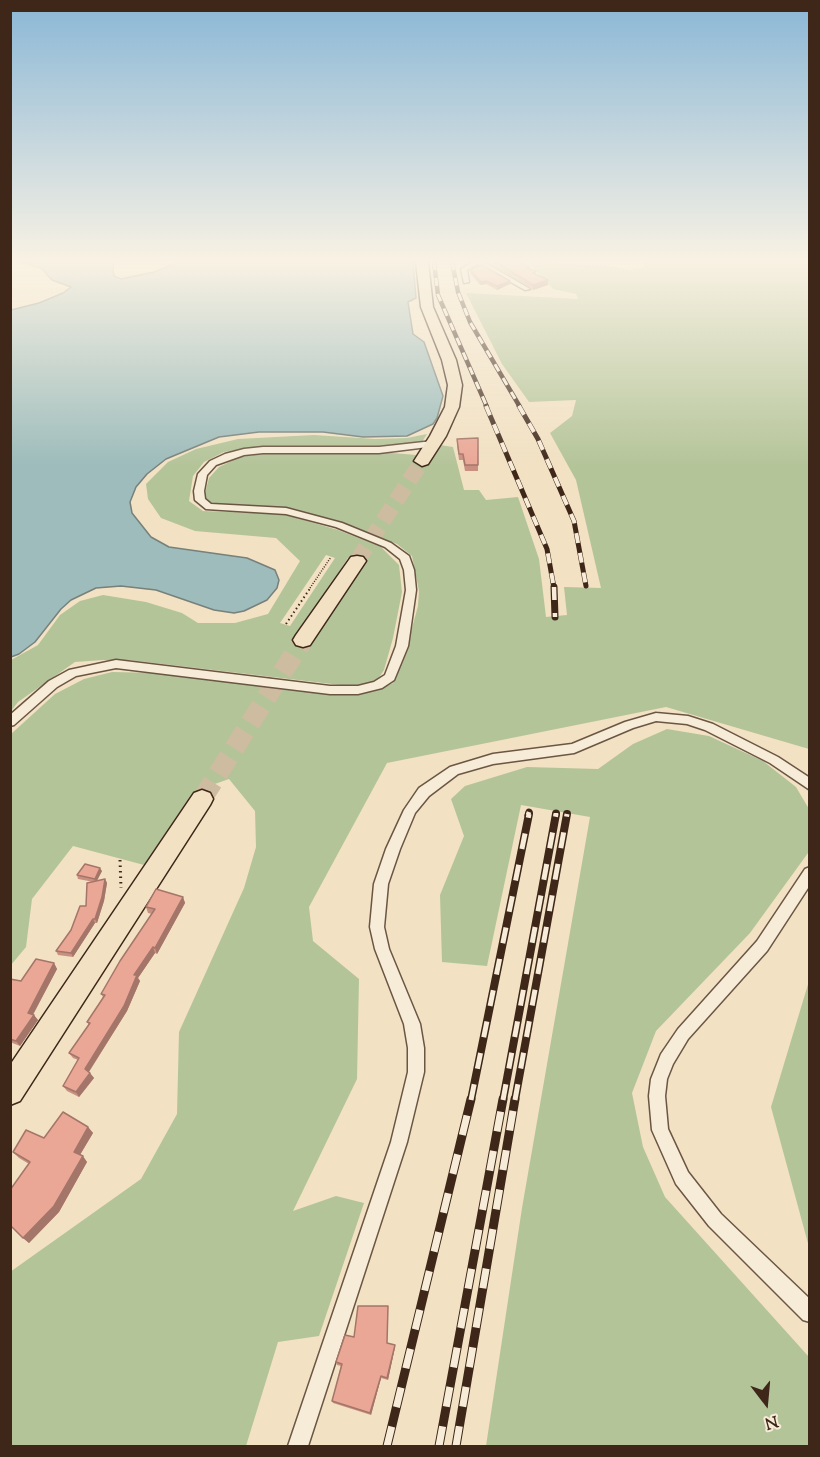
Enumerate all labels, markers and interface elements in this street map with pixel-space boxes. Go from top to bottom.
north arrow [736,1373,796,1433]
text: N [762,1408,780,1434]

